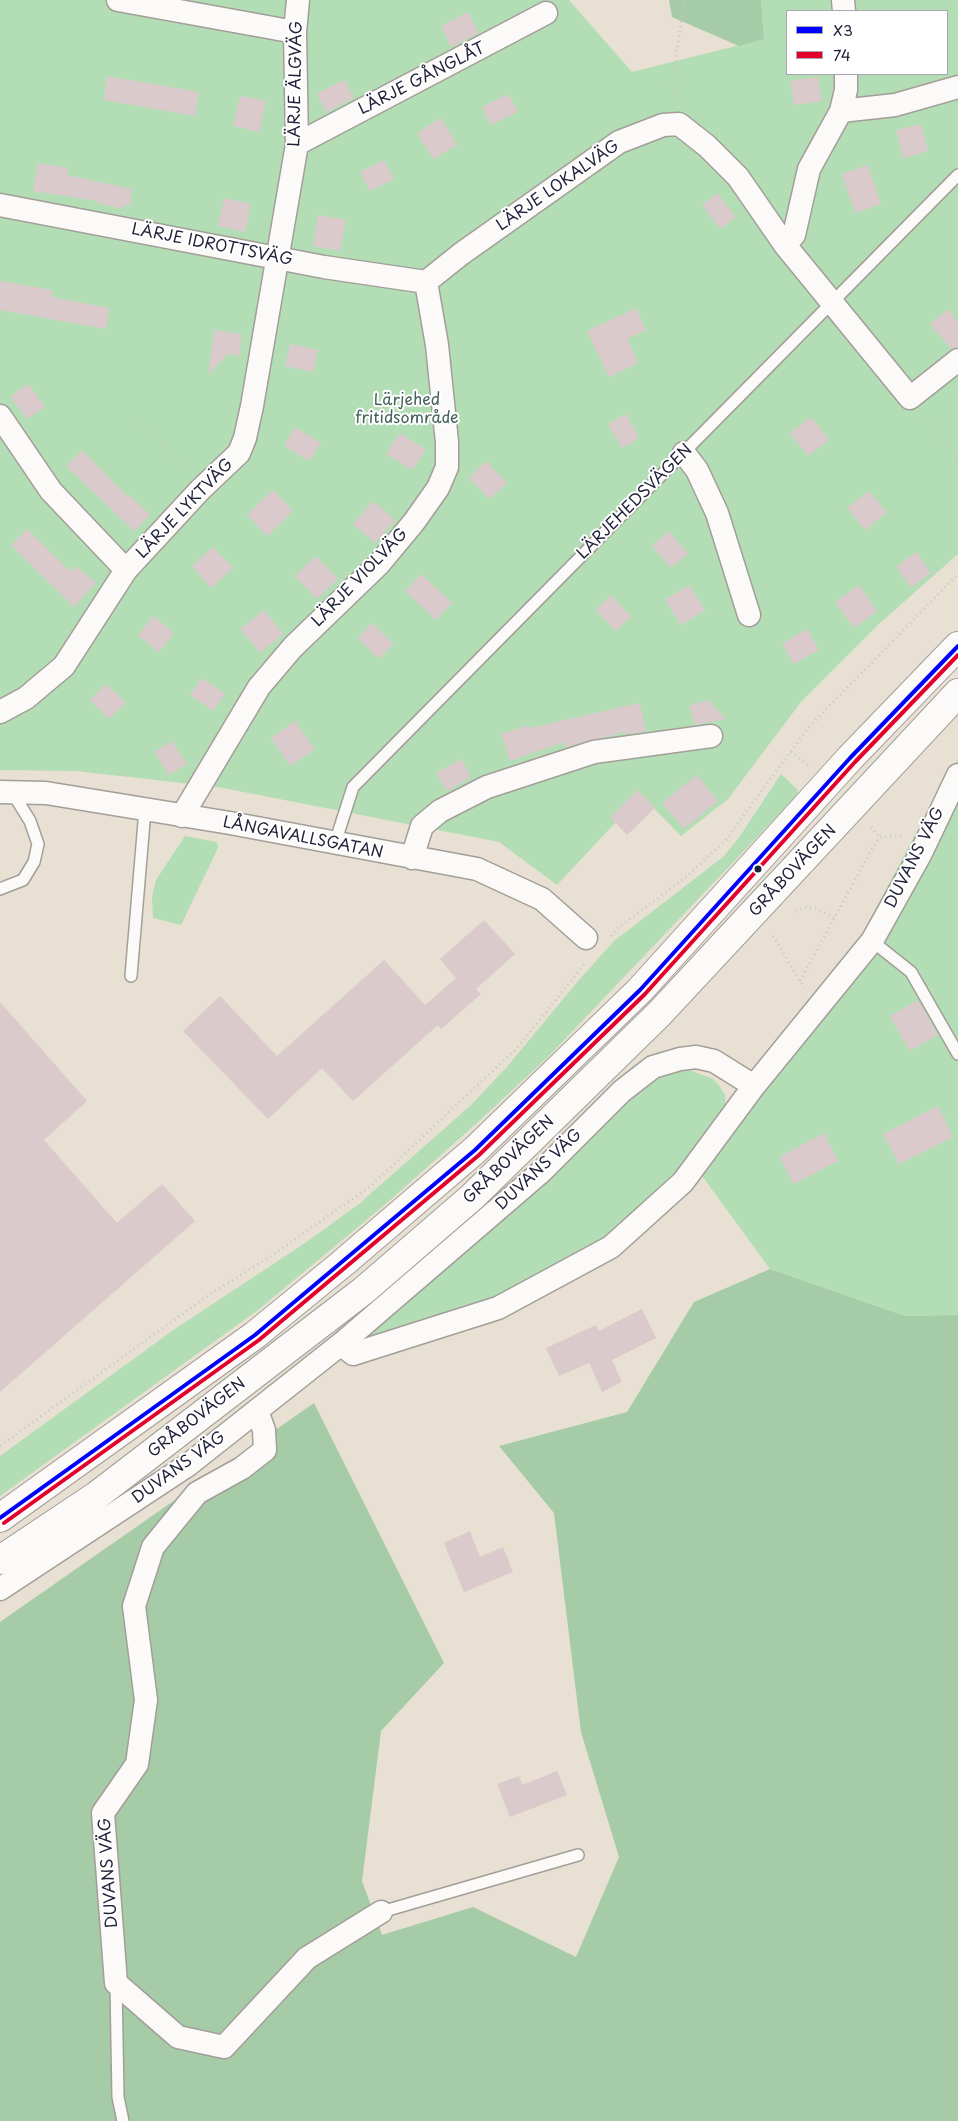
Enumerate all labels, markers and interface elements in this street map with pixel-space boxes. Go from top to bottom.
legend [786,10,948,75]
text: X3 [833,18,853,41]
street label: LÄRJE ÄLGVÄG [285,21,307,147]
street label: LÄRJE GÅNGLÅT [355,39,489,119]
text: 74 [833,43,851,66]
street label: LÄRJE LOKALVÄG [493,137,623,235]
street label: LÄRJE IDROTTSVÄG [130,220,294,270]
park label: Lärjehed fritidsområde [355,391,459,429]
street label: LÄRJEHEDSVÄGEN [573,440,697,564]
street label: LÄRJE LYKTVÄG [133,455,237,563]
street label: LÄRJE VIOLVÄG [308,525,412,631]
street label: DUVANS VÄG [881,805,949,911]
street label: LÅNGAVALLSGATAN [221,813,385,863]
street label: GRÅBOVÄGEN [746,821,840,921]
unlabelled marker [753,864,763,874]
street label: GRÅBOVÄGEN [460,1112,558,1208]
street label: DUVANS VÄG [492,1125,586,1215]
street label: GRÅBOVÄGEN [144,1374,250,1462]
street label: DUVANS VÄG [129,1428,229,1508]
street label: DUVANS VÄG [96,1817,122,1929]

